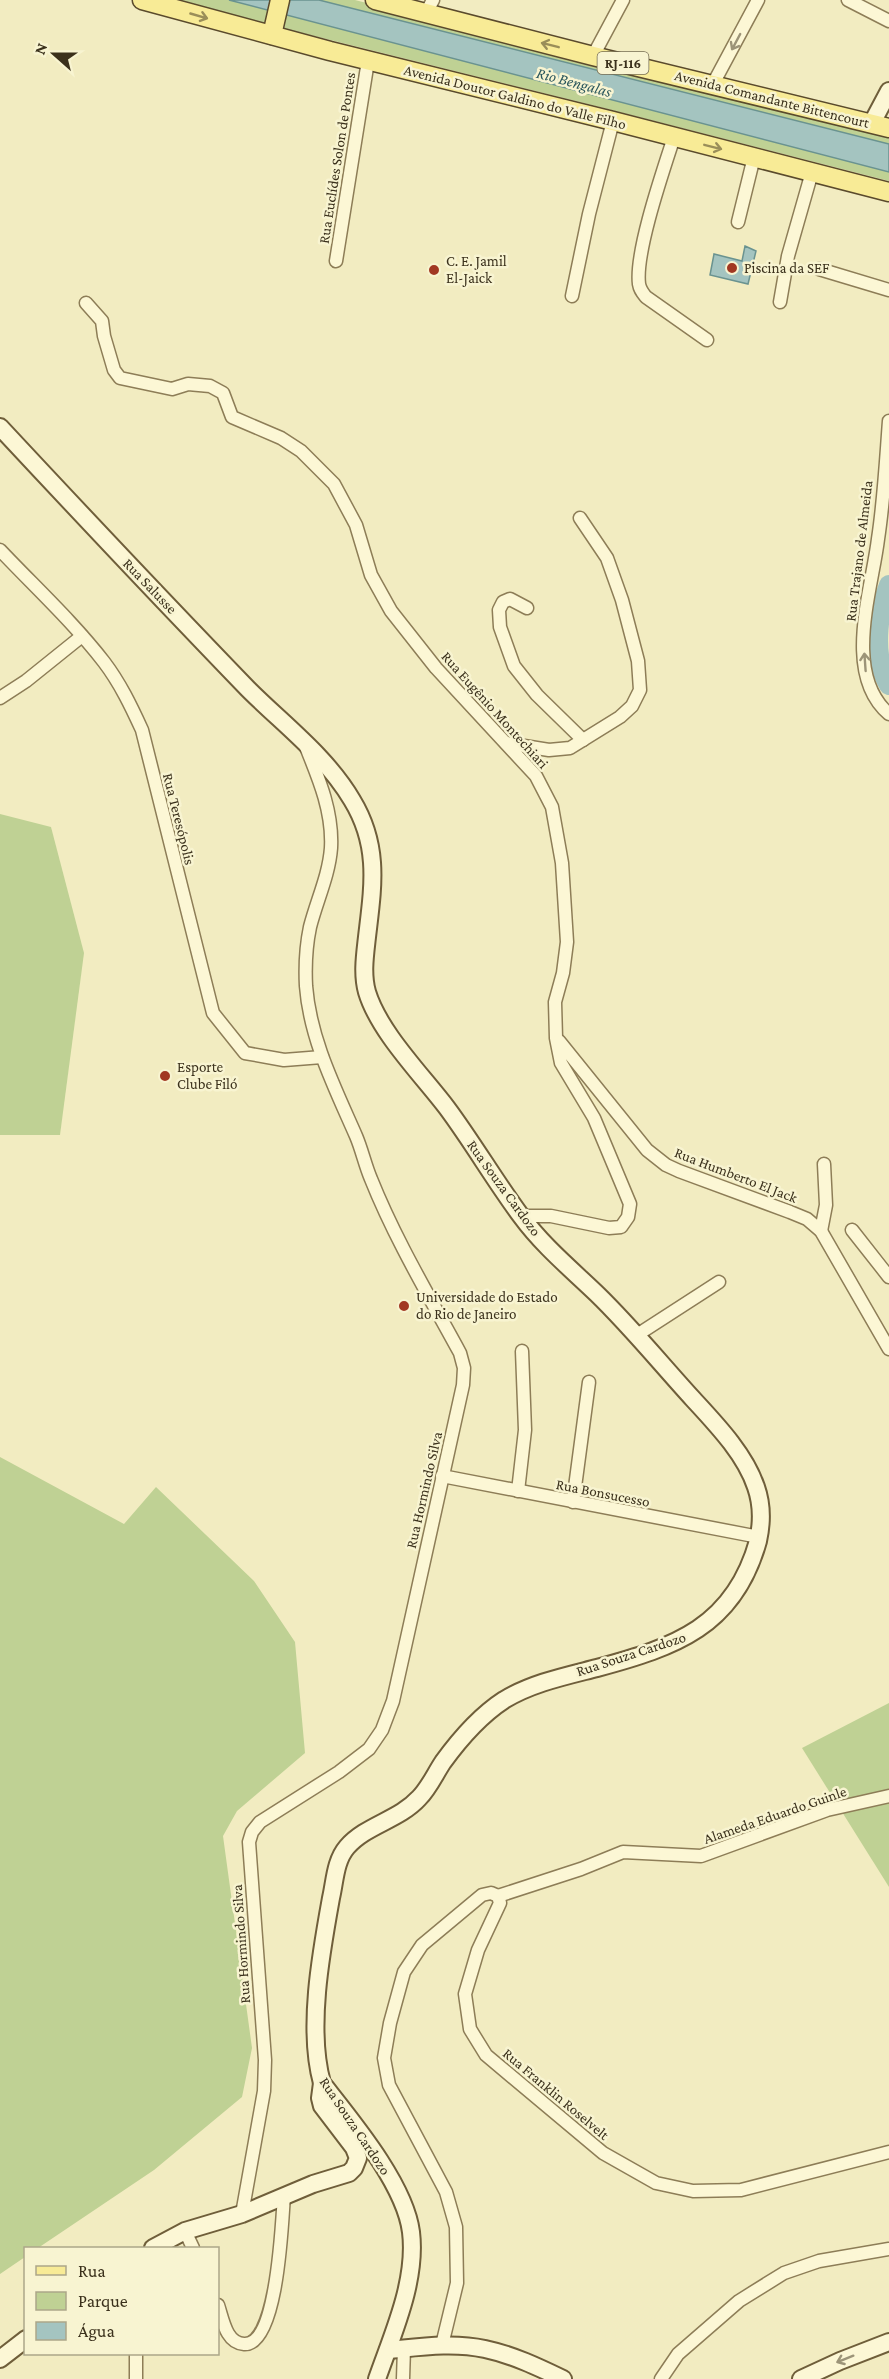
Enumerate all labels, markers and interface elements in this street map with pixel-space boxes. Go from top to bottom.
one-way arrow [189,11,208,22]
north arrow [24,24,84,84]
one-way arrow [730,33,742,50]
one-way arrow [541,39,560,51]
text: N [31,41,50,57]
road number: RJ-116 [598,52,648,74]
street label: Avenida Doutor Galdino do Valle Filho [402,62,628,132]
water label: Rio Bengalas [534,64,613,101]
street label: Avenida Comandante Bittencourt [673,67,872,131]
street label: Rua Euclídes Solon de Pontes [316,71,358,245]
one-way arrow [703,142,722,153]
place label: C. E. Jamil El-Jaick [446,253,507,287]
place label: Piscina da SEF [744,260,830,276]
marker: Piscina da SEF [725,261,739,275]
marker: C. E. Jamil El-Jaick [427,263,441,277]
street label: Rua Trajano de Almeida [842,479,877,623]
street label: Rua Salusse [120,555,180,617]
street label: Rua Eugênio Montechiari [438,648,552,772]
one-way arrow [860,653,871,673]
street label: Rua Teresópolis [159,771,198,867]
place label: Esporte Clube Filó [177,1059,237,1092]
marker: Esporte Clube Filó [158,1069,172,1083]
street label: Rua Souza Cardozo [464,1137,544,1239]
street label: Rua Humberto El Jack [672,1144,800,1207]
place label: Universidade do Estado do Rio de Janeiro [416,1289,558,1323]
marker: Universidade do Estado do Rio de Janeiro [397,1299,411,1313]
street label: Rua Hormindo Silva [403,1430,445,1550]
street label: Rua Bonsucesso [555,1476,651,1510]
street label: Rua Souza Cardozo [574,1629,688,1679]
street label: Alameda Eduardo Guinle [702,1783,849,1847]
street label: Rua Hormindo Silva [229,1884,253,2004]
street label: Rua Franklin Roselvelt [500,2045,613,2144]
street label: Rua Souza Cardozo [316,2074,394,2178]
legend [24,2247,219,2355]
text: Rua [78,2261,106,2281]
text: Parque [78,2291,128,2311]
text: Água [78,2321,115,2341]
one-way arrow [836,2354,854,2365]

